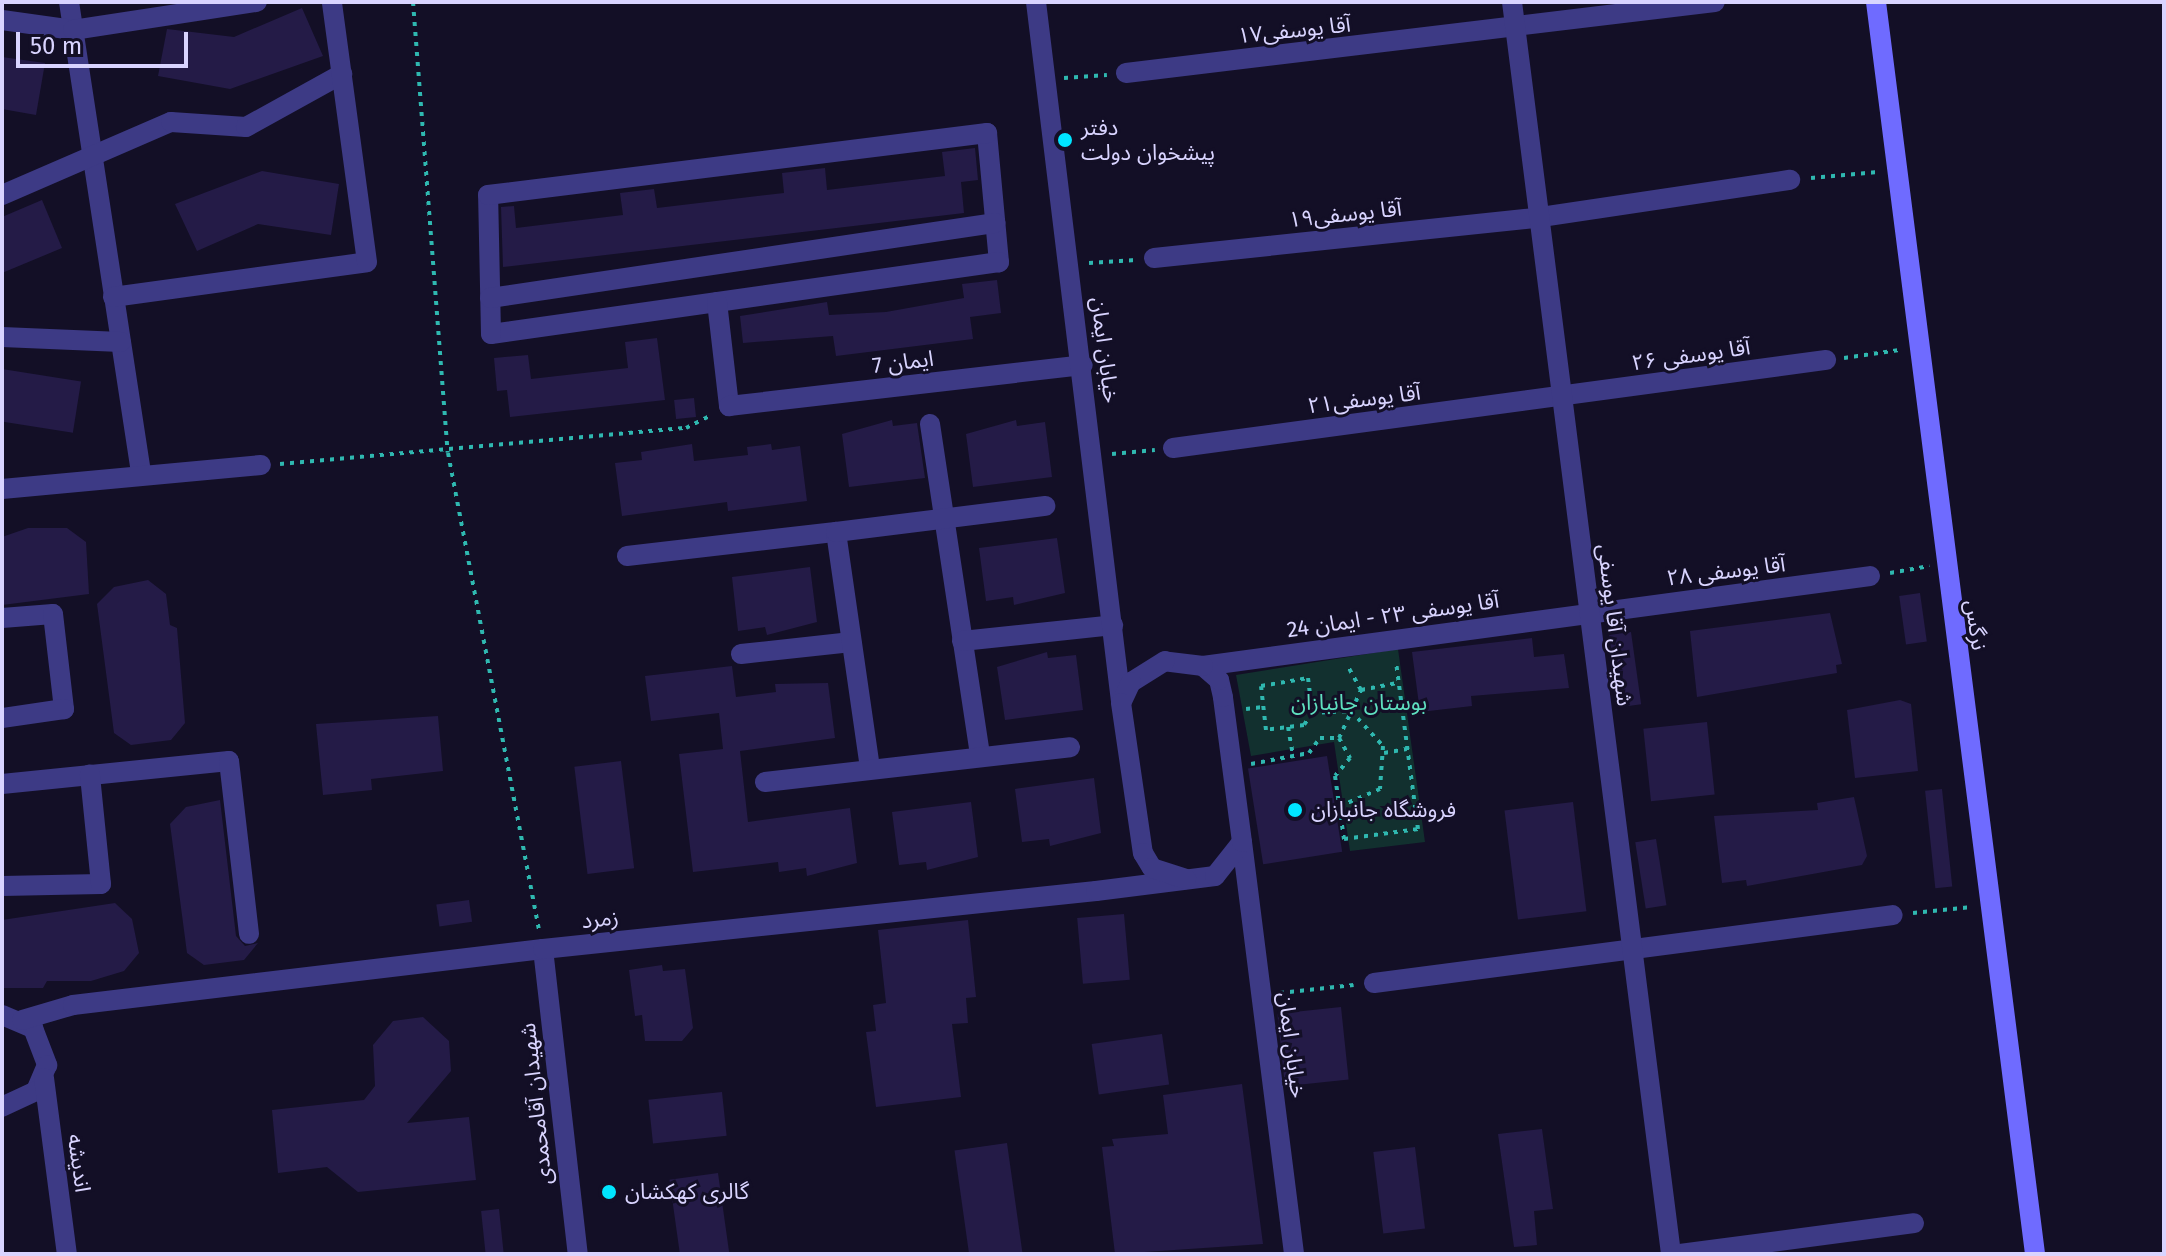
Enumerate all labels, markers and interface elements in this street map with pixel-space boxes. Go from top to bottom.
street label: آقا یوسفی۱۷ [1236,11,1352,49]
scale bar [20,16,192,66]
text: 50 m [30,32,82,60]
place label: دفتر پیشخوان دولت [1081,114,1215,166]
marker: دفتر پیشخوان دولت [1056,131,1074,149]
street label: آقا یوسفی۱۹ [1287,195,1403,233]
street label: خیابان ایمان [1085,295,1125,405]
street label: آقا یوسفی ۲۶ [1630,334,1752,376]
street label: ایمان 7 [871,345,935,379]
street label: آقا یوسفی۲۱ [1306,379,1422,419]
street label: شهیدان آقا یوسفی [1592,543,1638,707]
street label: آقا یوسفی ۲۸ [1665,551,1787,591]
street label: آقا یوسفی ۲۳ - ایمان 24 [1285,587,1501,643]
street label: نرگس [1959,598,1993,652]
park label: بوستان جانبازان [1291,690,1427,716]
place label: فروشگاه جانبازان [1311,797,1456,823]
marker: فروشگاه جانبازان [1286,801,1304,819]
street label: زمرد [580,904,620,934]
street label: خیابان ایمان [1272,990,1312,1100]
street label: شهیدان آقامحمدی [514,1022,558,1186]
street label: انديشه [62,1132,96,1194]
place label: گالری کهکشان [625,1179,749,1205]
marker: گالری کهکشان [600,1183,618,1201]

